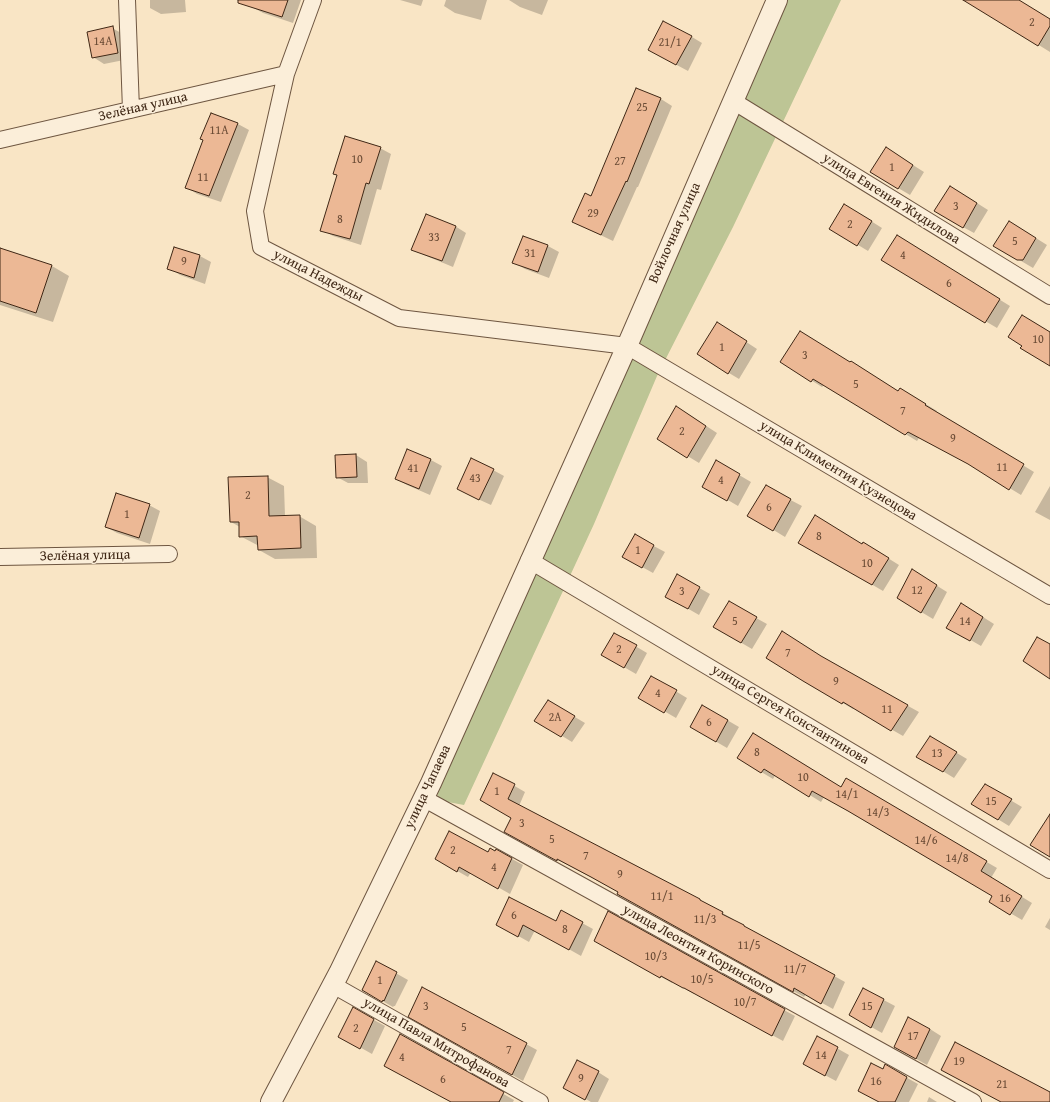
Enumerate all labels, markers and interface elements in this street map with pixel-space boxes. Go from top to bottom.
house number: 2 [1029,16,1035,30]
house number: 14А [94,35,112,49]
house number: 21/1 [659,36,681,50]
street label: Зелёная улица [97,89,189,125]
house number: 25 [636,101,648,115]
house number: 11А [210,124,228,138]
street label: улица Евгения Жидилова [819,150,963,248]
house number: 10 [351,153,363,167]
house number: 27 [614,155,626,169]
house number: 1 [889,161,895,175]
house number: 11 [197,171,209,185]
street label: Войлочная улица [645,180,705,286]
house number: 3 [953,200,959,214]
house number: 29 [587,207,599,221]
house number: 8 [337,213,343,227]
house number: 2 [847,218,853,232]
house number: 33 [428,231,440,245]
house number: 5 [1012,235,1018,249]
street label: улица Надежды [270,246,366,306]
house number: 31 [524,247,536,261]
house number: 4 [900,249,906,263]
house number: 9 [181,255,187,269]
house number: 6 [946,277,952,291]
house number: 10 [1032,333,1044,347]
house number: 1 [719,341,725,355]
house number: 3 [802,349,808,363]
house number: 5 [853,378,859,392]
house number: 7 [900,405,906,419]
street label: улица Климентия Кузнецова [756,417,920,525]
house number: 2 [679,425,685,439]
house number: 9 [950,432,956,446]
house number: 11 [996,461,1008,475]
house number: 41 [407,462,419,476]
house number: 43 [469,472,481,486]
house number: 4 [718,474,724,488]
house number: 2 [245,489,251,503]
house number: 6 [766,501,772,515]
house number: 1 [124,508,130,522]
house number: 8 [816,530,822,544]
house number: 1 [635,544,641,558]
street label: Зелёная улица [39,547,131,565]
house number: 10 [861,557,873,571]
house number: 12 [911,584,923,598]
house number: 3 [679,585,685,599]
house number: 5 [732,615,738,629]
house number: 14 [959,615,971,629]
house number: 2 [616,643,622,657]
house number: 7 [785,647,791,661]
street label: улица Сергея Константинова [708,661,872,769]
house number: 9 [833,675,839,689]
house number: 4 [655,687,661,701]
house number: 11 [881,703,893,717]
house number: 2А [548,711,562,725]
house number: 6 [706,716,712,730]
street label: улица Чапаева [401,742,455,832]
house number: 8 [754,746,760,760]
house number: 13 [931,747,943,761]
house number: 10 [797,771,809,785]
house number: 1 [494,785,500,799]
house number: 14/1 [836,788,858,802]
house number: 15 [985,795,997,809]
house number: 14/3 [867,806,889,820]
house number: 3 [519,817,525,831]
house number: 5 [549,833,555,847]
house number: 14/6 [915,834,937,848]
house number: 2 [450,844,456,858]
house number: 7 [583,850,589,864]
house number: 14/8 [946,852,968,866]
house number: 4 [491,861,497,875]
house number: 9 [617,868,623,882]
house number: 11/1 [651,890,673,904]
house number: 16 [999,892,1011,906]
street label: улица Леонтия Коринского [619,901,777,999]
house number: 6 [511,909,517,923]
house number: 11/3 [694,913,716,927]
house number: 8 [562,923,568,937]
house number: 11/5 [738,939,760,953]
house number: 10/3 [645,950,667,964]
house number: 11/7 [784,963,806,977]
house number: 10/5 [691,973,713,987]
house number: 1 [377,974,383,988]
street label: улица Павла Митрофанова [360,994,512,1092]
house number: 10/7 [734,996,756,1010]
house number: 3 [423,1000,429,1014]
house number: 15 [861,1000,873,1014]
house number: 5 [461,1021,467,1035]
house number: 2 [353,1022,359,1036]
house number: 17 [907,1030,919,1044]
house number: 7 [506,1044,512,1058]
house number: 14 [815,1049,827,1063]
house number: 4 [399,1051,405,1065]
house number: 19 [953,1055,965,1069]
house number: 9 [578,1072,584,1086]
house number: 6 [440,1073,446,1087]
house number: 16 [870,1075,882,1089]
house number: 21 [996,1078,1008,1092]

